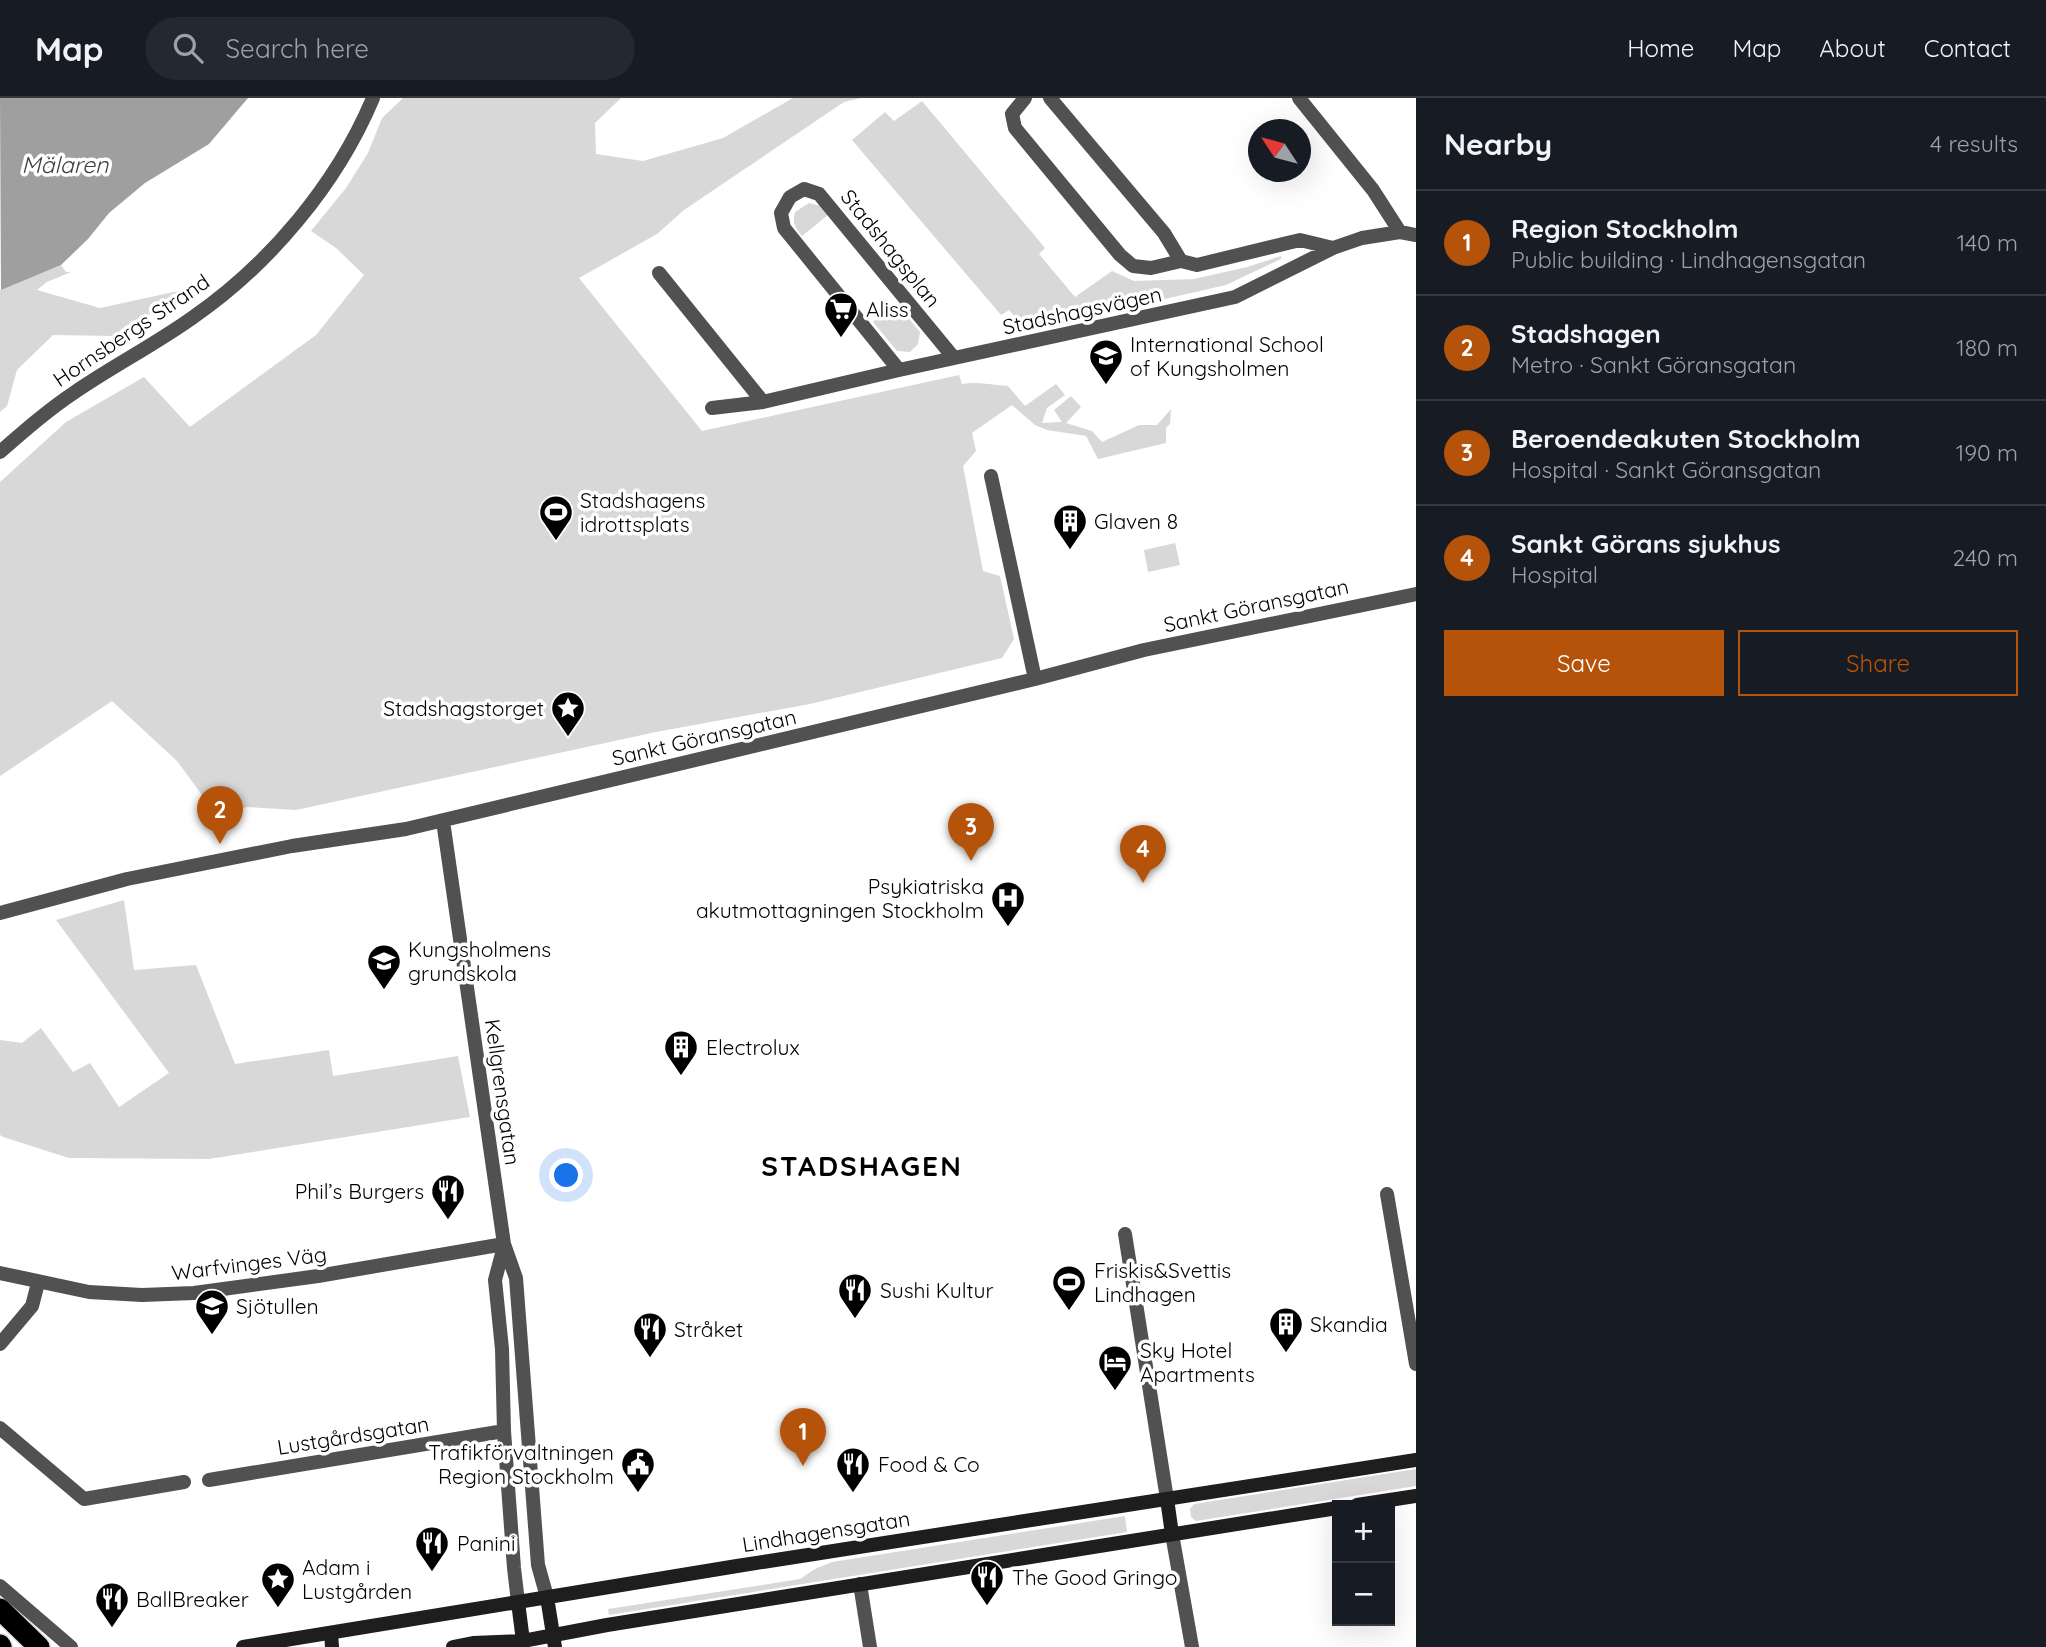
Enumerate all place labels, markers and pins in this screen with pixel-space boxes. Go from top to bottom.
supermarket icon: Aliss [822,290,860,339]
place label: Aliss [866,296,909,322]
place label: International School of Kungsholmen [1130,331,1324,381]
school or university icon: International School of Kungsholmen [1087,337,1125,386]
place label: Stadshagens idrottsplats [580,487,705,537]
sports icon: Stadshagens idrottsplats [537,493,575,542]
building icon: Glaven 8 [1051,502,1089,551]
place label: Glaven 8 [1094,508,1178,534]
place icon: Stadshagstorget [549,689,587,738]
place label: Stadshagstorget [383,695,544,721]
pin: 2 [197,786,243,844]
pin: 3 [948,803,994,861]
pin: 4 [1120,825,1166,883]
place label: Psykiatriska akutmottagningen Stockholm [696,873,984,923]
hospital icon: Psykiatriska akutmottagningen Stockholm [989,879,1027,928]
place label: Kungsholmens grundskola [408,936,551,986]
school or university icon: Kungsholmens grundskola [365,942,403,991]
building icon: Electrolux [662,1028,700,1077]
place label: Electrolux [706,1034,800,1060]
restaurant icon: Phil’s Burgers [429,1172,467,1221]
place label: Phil’s Burgers [295,1178,424,1204]
place label: Friskis&Svettis Lindhagen [1094,1257,1231,1307]
sports icon: Friskis&Svettis Lindhagen [1050,1263,1088,1312]
restaurant icon: Sushi Kultur [836,1271,874,1320]
place label: Sushi Kultur [880,1277,994,1303]
school or university icon: Sjötullen [193,1287,231,1336]
place label: Sjötullen [236,1293,319,1319]
building icon: Skandia [1267,1305,1305,1354]
restaurant icon: Stråket [631,1310,669,1359]
place label: Skandia [1310,1311,1388,1337]
place label: Stråket [674,1316,743,1342]
place label: Sky Hotel Apartments [1140,1337,1255,1387]
hotel icon: Sky Hotel Apartments [1096,1343,1134,1392]
pin: 1 [780,1408,826,1466]
place label: Trafikförvaltningen Region Stockholm [428,1439,614,1489]
public building icon: Trafikförvaltningen Region Stockholm [619,1445,657,1494]
restaurant icon: Food & Co [834,1445,872,1494]
place label: Food & Co [878,1451,980,1477]
restaurant icon: Panini [413,1524,451,1573]
place label: Panini [457,1530,515,1556]
place label: Adam i Lustgården [302,1554,412,1604]
restaurant icon: The Good Gringo [968,1558,1006,1607]
place icon: Adam i Lustgården [259,1560,297,1609]
place label: The Good Gringo [1012,1564,1177,1590]
restaurant icon: BallBreaker [93,1580,131,1629]
place label: BallBreaker [136,1586,249,1612]

